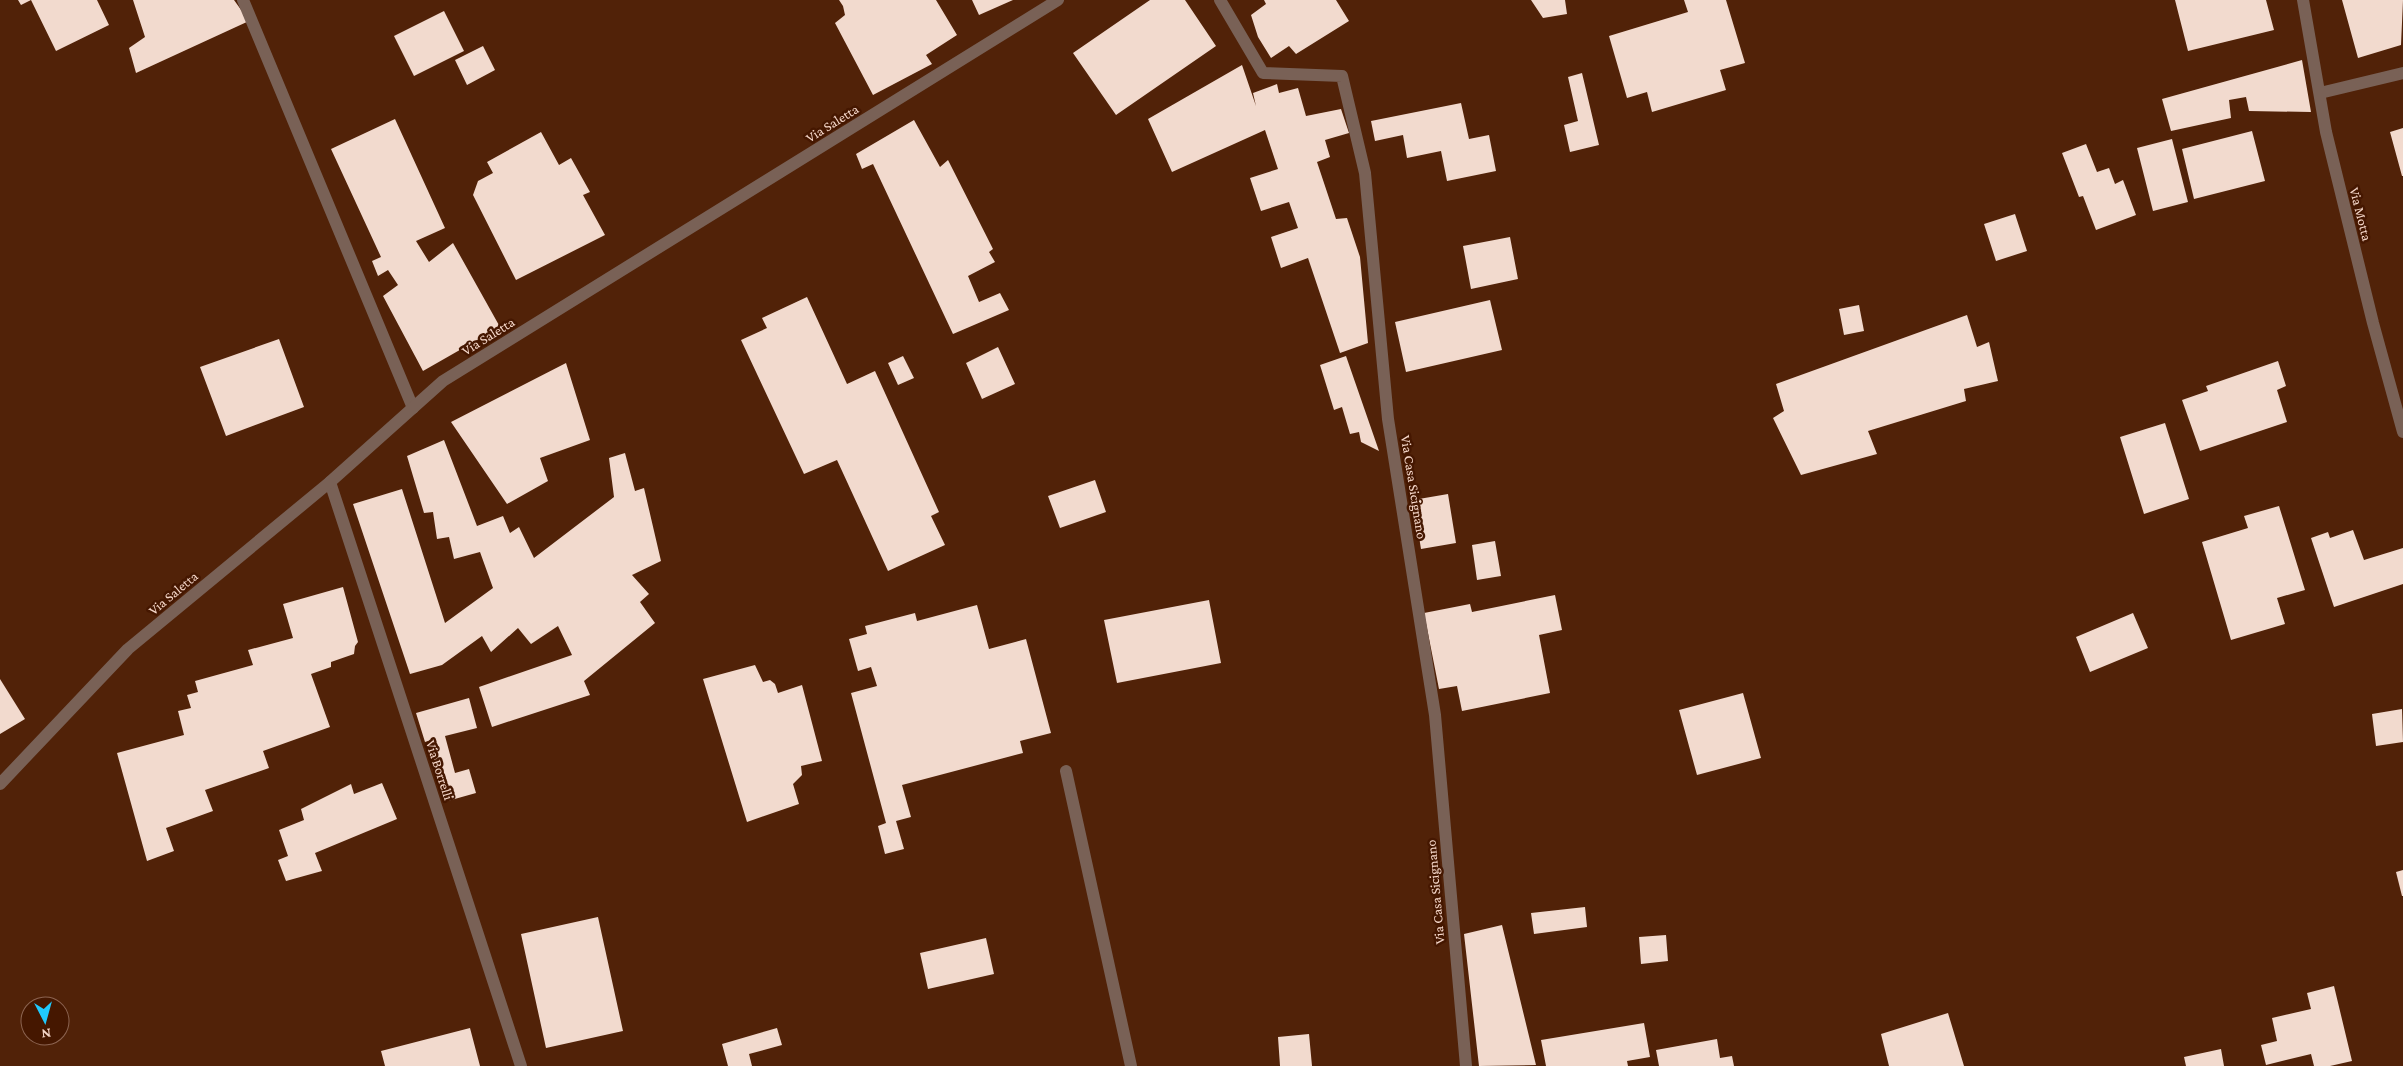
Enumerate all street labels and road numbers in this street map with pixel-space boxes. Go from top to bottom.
street label: Via Saletta [803,100,862,145]
street label: Via Motta [2347,185,2376,243]
street label: Via Saletta [459,313,518,358]
street label: Via Casa Sicignano [1398,434,1430,540]
street label: Via Saletta [145,568,201,618]
street label: Via Borrelli [423,738,457,802]
street label: Via Casa Sicignano [1422,839,1448,945]

